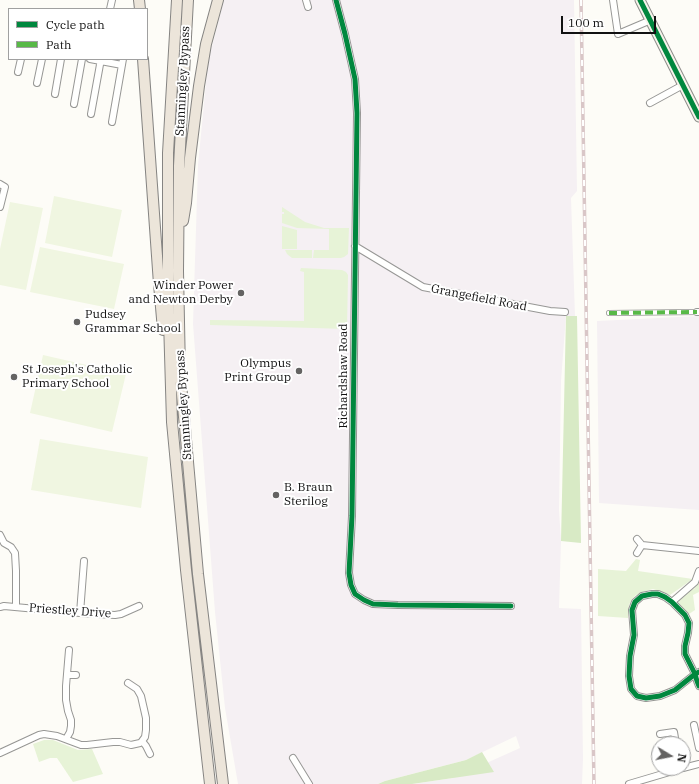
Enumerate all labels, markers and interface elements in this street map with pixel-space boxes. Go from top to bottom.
legend [8,8,148,60]
scale bar [563,8,658,34]
text: 100 m [568,15,604,30]
text: Cycle path [46,17,105,32]
street label: Stanningley Bypass [173,26,193,136]
text: Path [46,37,71,52]
place label: Winder Power and Newton Derby [128,279,233,307]
street label: Grangefield Road [430,282,528,314]
marker: Winder Power and Newton Derby [236,288,246,298]
place label: Pudsey Grammar School [85,308,181,336]
marker: Pudsey Grammar School [72,317,82,327]
street label: Richardshaw Road [337,323,351,429]
street label: Stanningley Bypass [173,349,195,461]
place label: Olympus Print Group [224,357,291,385]
place label: St Joseph's Catholic Primary School [22,363,133,391]
marker: Olympus Print Group [294,366,304,376]
marker: St Joseph's Catholic Primary School [9,372,19,382]
place label: B. Braun Sterilog [284,481,333,509]
marker: B. Braun Sterilog [271,490,281,500]
street label: Priestley Drive [28,601,112,621]
north arrow [651,736,691,776]
text: N [674,752,689,763]

